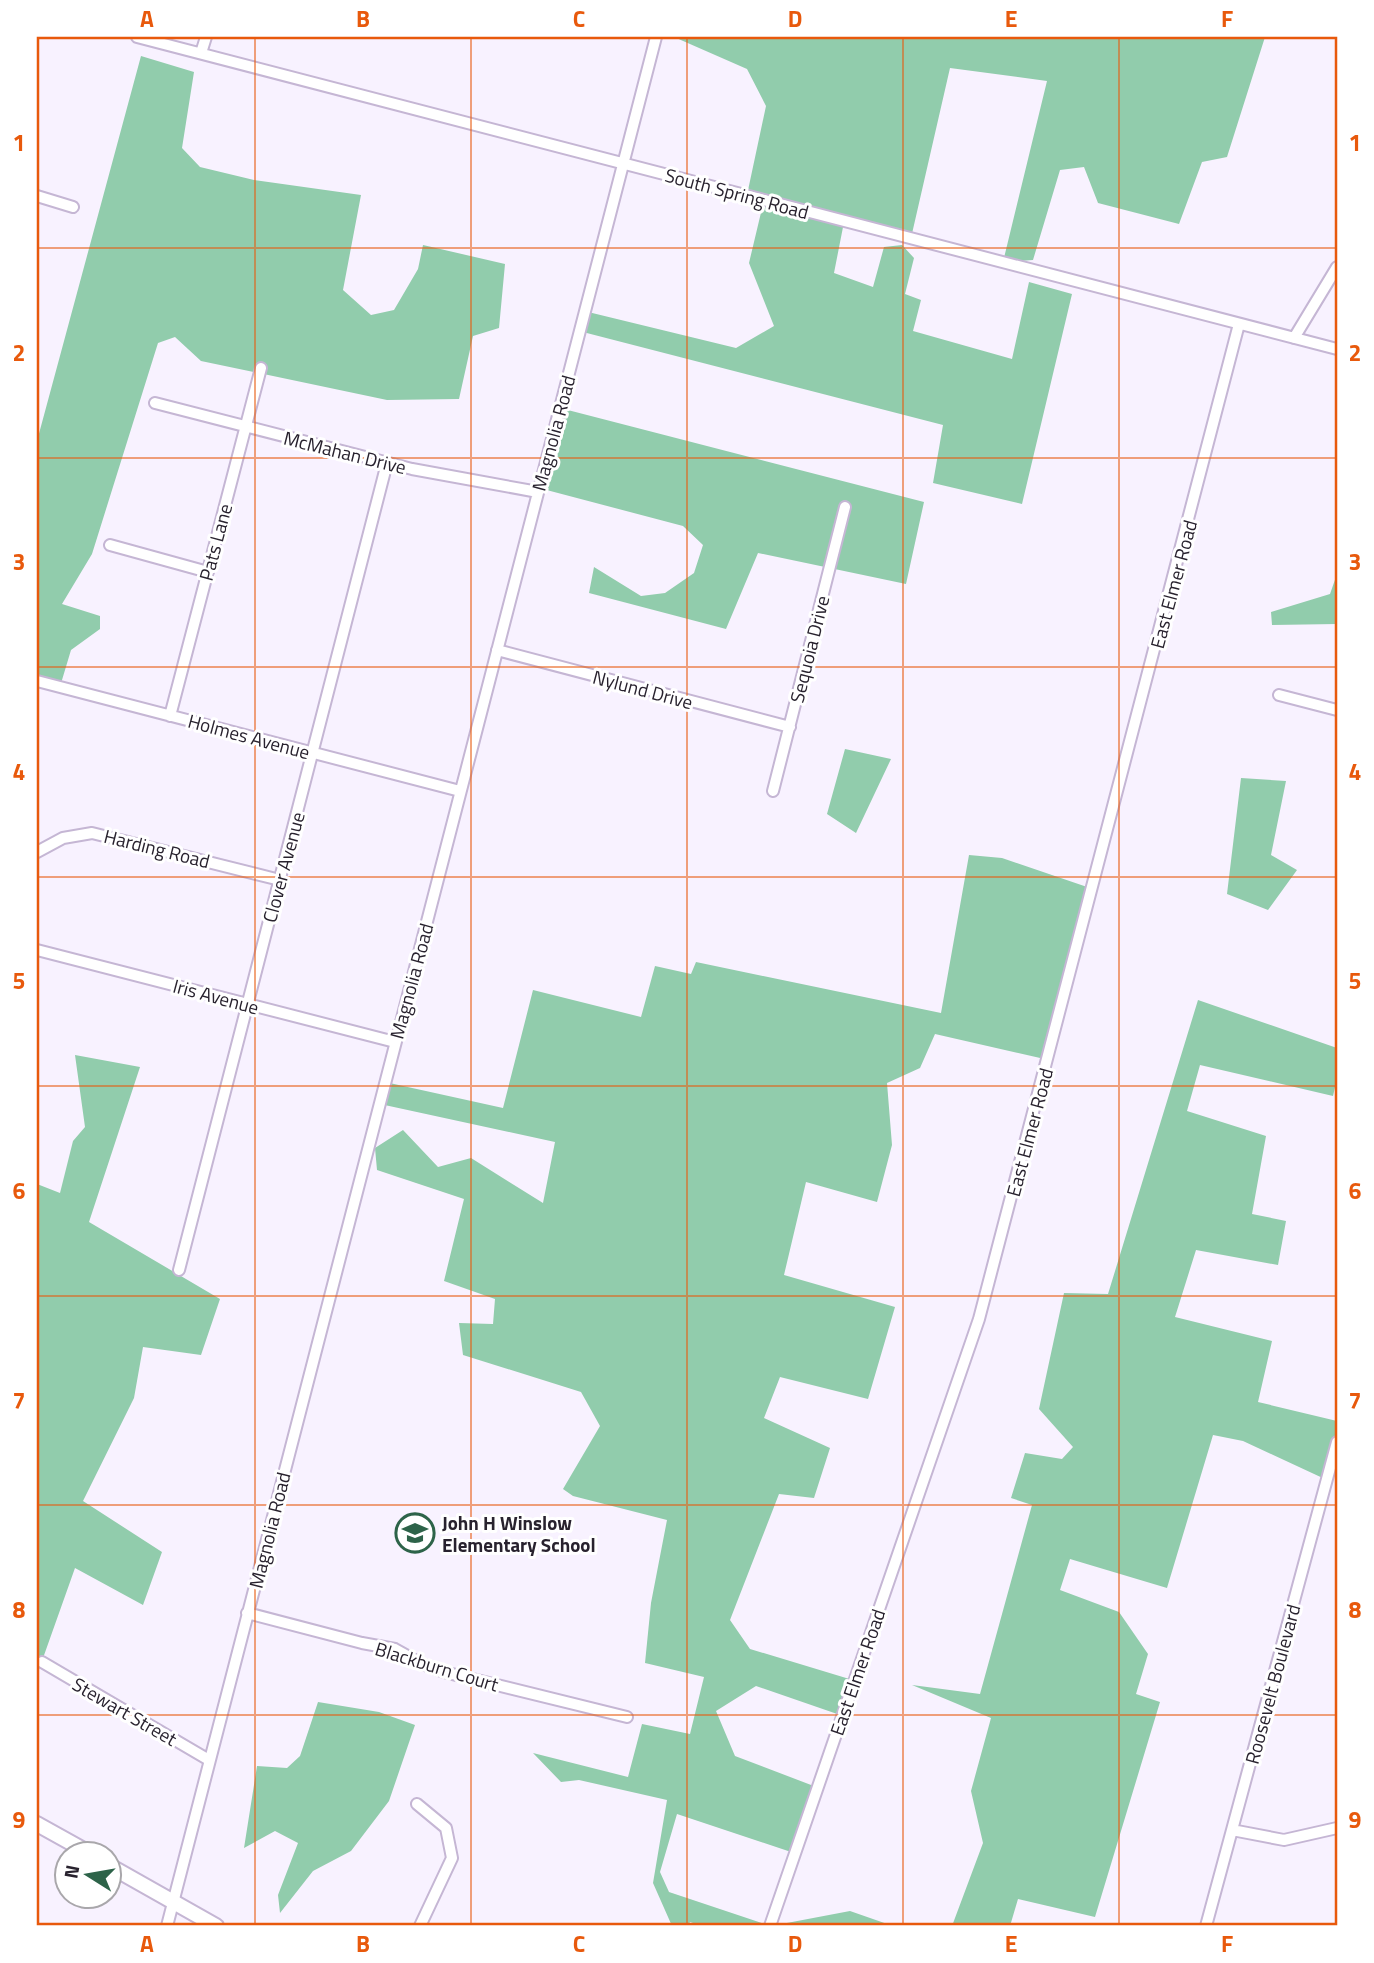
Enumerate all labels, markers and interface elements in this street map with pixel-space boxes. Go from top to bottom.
text: A [140,1,154,36]
text: B [356,1,370,36]
text: C [573,1,585,36]
text: D [788,1,802,36]
text: E [1005,1,1017,36]
text: F [1221,1,1233,36]
text: 1 [13,125,25,160]
text: 1 [1349,125,1361,160]
street label: South Spring Road [662,160,812,226]
text: 2 [13,335,25,370]
text: 2 [1349,335,1361,370]
street label: Magnolia Road [524,372,582,494]
street label: McMahan Drive [281,423,409,481]
street label: Pats Lane [191,500,239,584]
street label: East Elmer Road [1142,517,1204,651]
text: 3 [13,544,25,579]
text: 3 [1349,544,1361,579]
street label: Sequoia Drive [782,592,836,706]
street label: Nylund Drive [590,662,696,716]
street label: Holmes Avenue [185,706,313,766]
text: 4 [13,754,25,789]
text: 4 [1349,754,1361,789]
street label: Clover Avenue [254,809,312,925]
street label: Harding Road [101,821,213,875]
street label: Magnolia Road [382,920,440,1042]
text: 5 [13,963,25,998]
text: 5 [1349,963,1361,998]
street label: Iris Avenue [170,971,262,1021]
street label: East Elmer Road [998,1065,1060,1199]
text: 6 [13,1173,26,1208]
text: 6 [1349,1173,1362,1208]
text: 7 [13,1383,25,1418]
text: 7 [1349,1383,1361,1418]
street label: Magnolia Road [241,1469,297,1591]
place label: John H Winslow Elementary School [442,1508,596,1559]
school or university icon: John H Winslow Elementary School [394,1512,436,1554]
text: 8 [13,1592,26,1627]
text: 8 [1349,1592,1362,1627]
street label: Roosevelt Boulevard [1237,1601,1307,1767]
street label: East Elmer Road [822,1605,892,1739]
street label: Blackburn Court [372,1633,503,1699]
street label: Stewart Street [67,1669,183,1753]
text: 9 [13,1802,26,1837]
text: 9 [1349,1802,1362,1837]
north arrow [52,1840,122,1910]
text: N [55,1862,86,1881]
text: A [140,1926,154,1961]
text: B [356,1926,370,1961]
text: C [573,1926,585,1961]
text: D [788,1926,802,1961]
text: E [1005,1926,1017,1961]
text: F [1221,1926,1233,1961]

